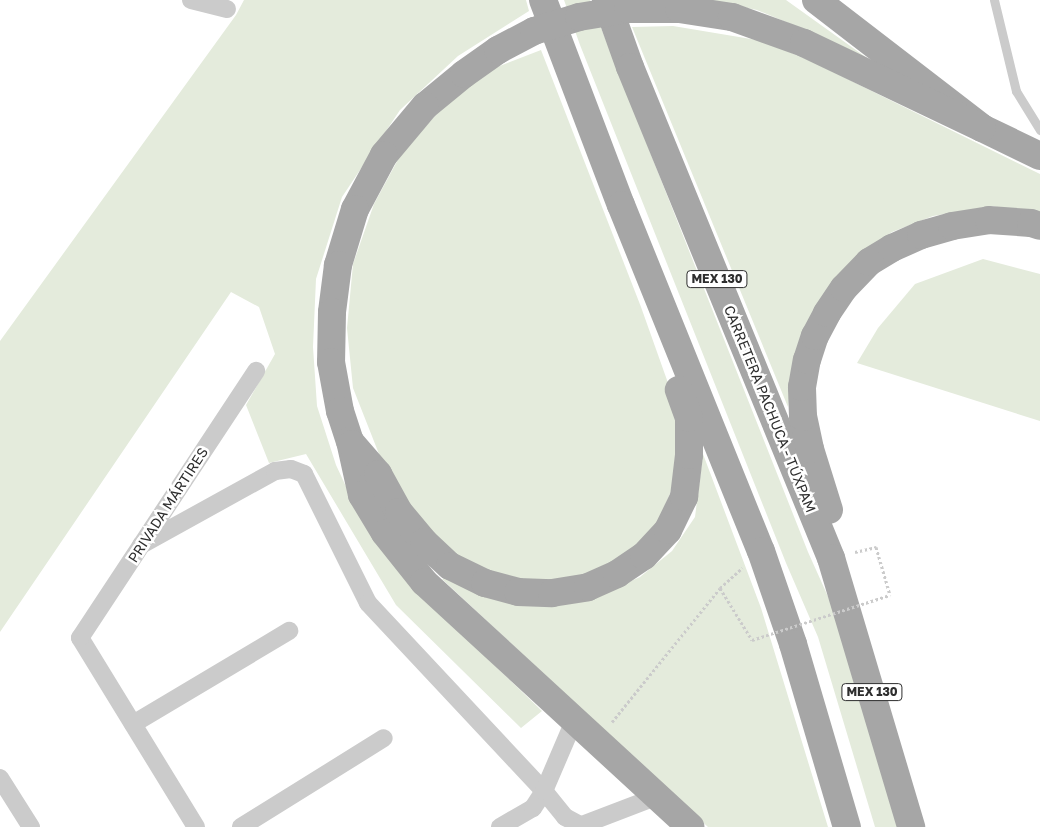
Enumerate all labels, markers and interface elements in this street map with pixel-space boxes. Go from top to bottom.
road number: MEX 130 [686,270,748,288]
street label: CARRETERA PACHUCA - TÚXPAM [721,303,819,515]
street label: PRIVADA MÁRTIRES [124,444,212,566]
road number: MEX 130 [841,682,903,702]

